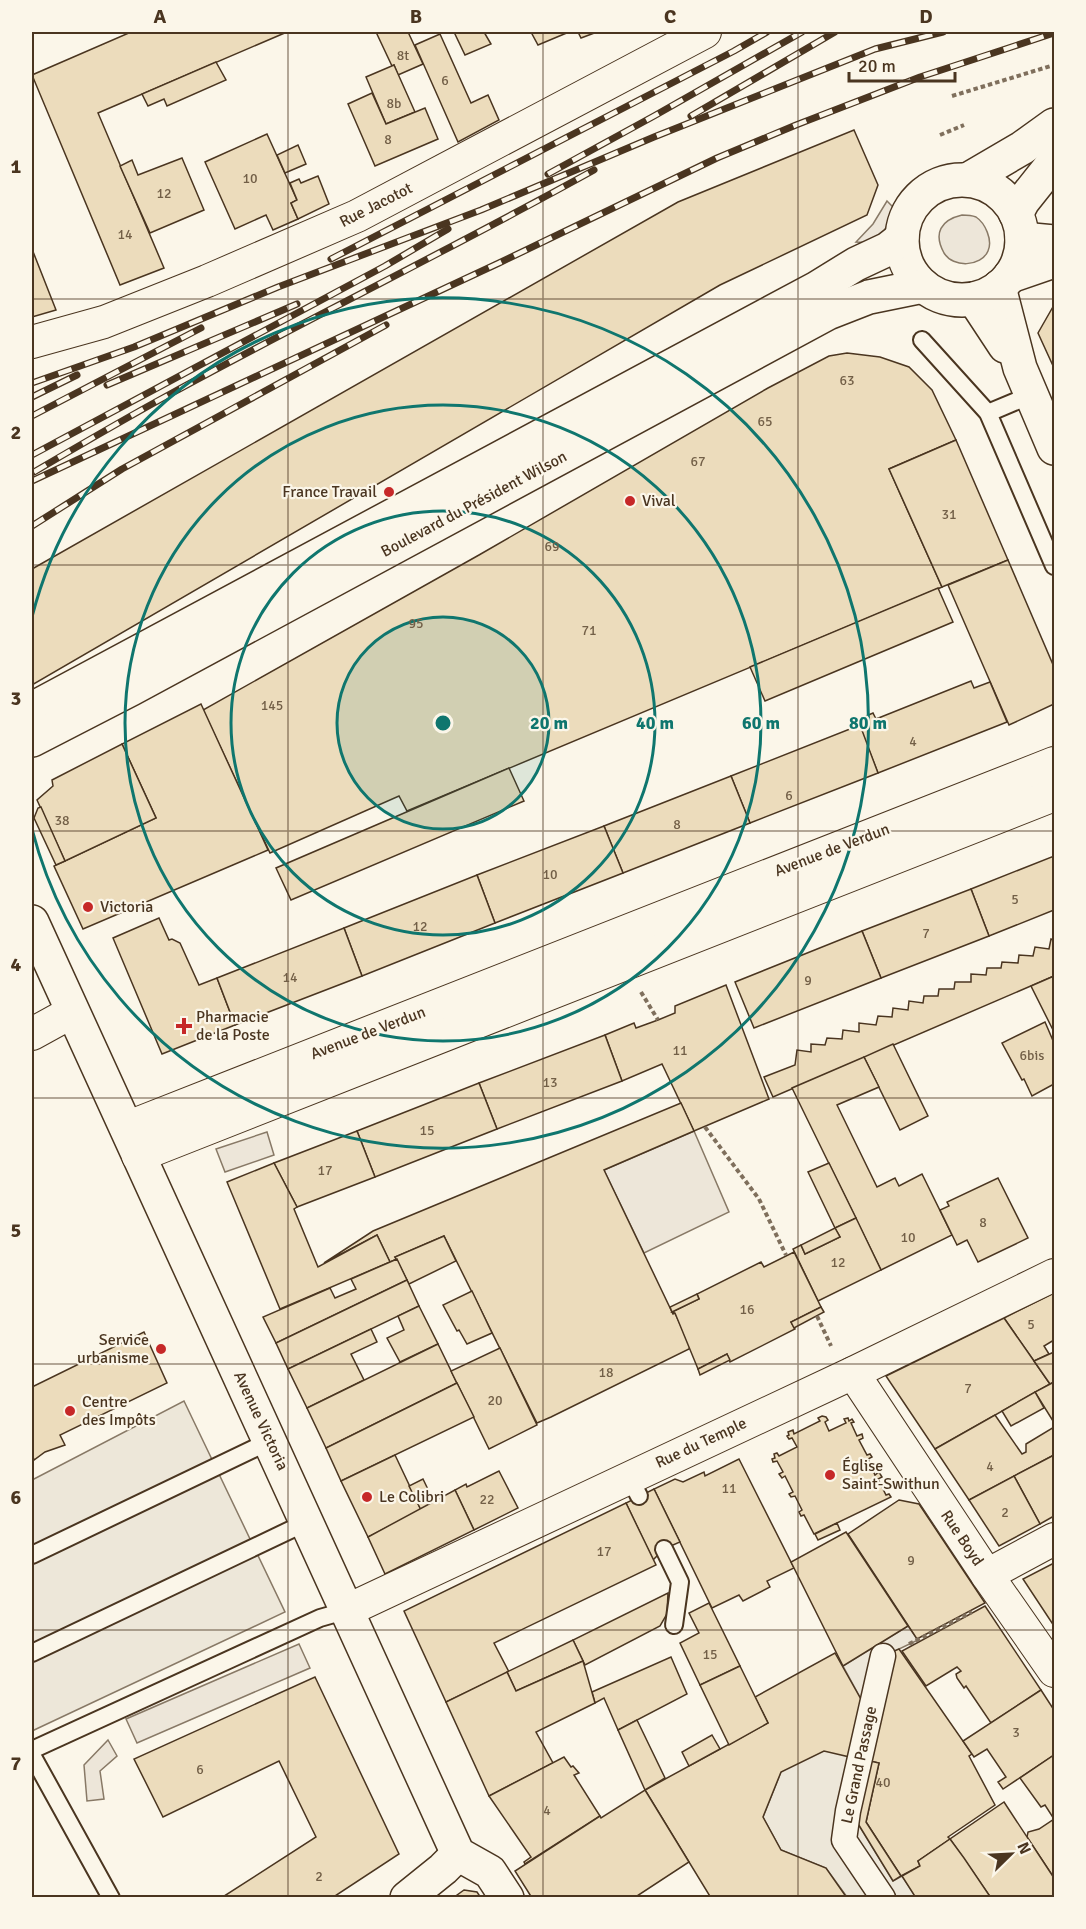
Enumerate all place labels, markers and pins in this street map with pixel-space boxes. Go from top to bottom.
place label: France Travail [282,482,377,502]
marker: France Travail [382,485,396,499]
place label: Vival [642,491,676,511]
marker: Vival [623,494,637,508]
centre of rings [433,713,453,733]
place label: Victoria [100,897,153,917]
marker: Victoria [81,900,95,914]
place label: Pharmacie de la Poste [196,1007,270,1045]
marker: Pharmacie de la Poste [177,1019,191,1033]
place label: Service urbanisme [77,1330,149,1368]
marker: Service urbanisme [154,1342,168,1356]
place label: Centre des Impôts [82,1392,156,1430]
marker: Centre des Impôts [63,1404,77,1418]
place label: Église Saint-Swithun [842,1456,940,1494]
marker: Église Saint-Swithun [823,1468,837,1482]
place label: Le Colibri [379,1487,444,1507]
marker: Le Colibri [360,1490,374,1504]

